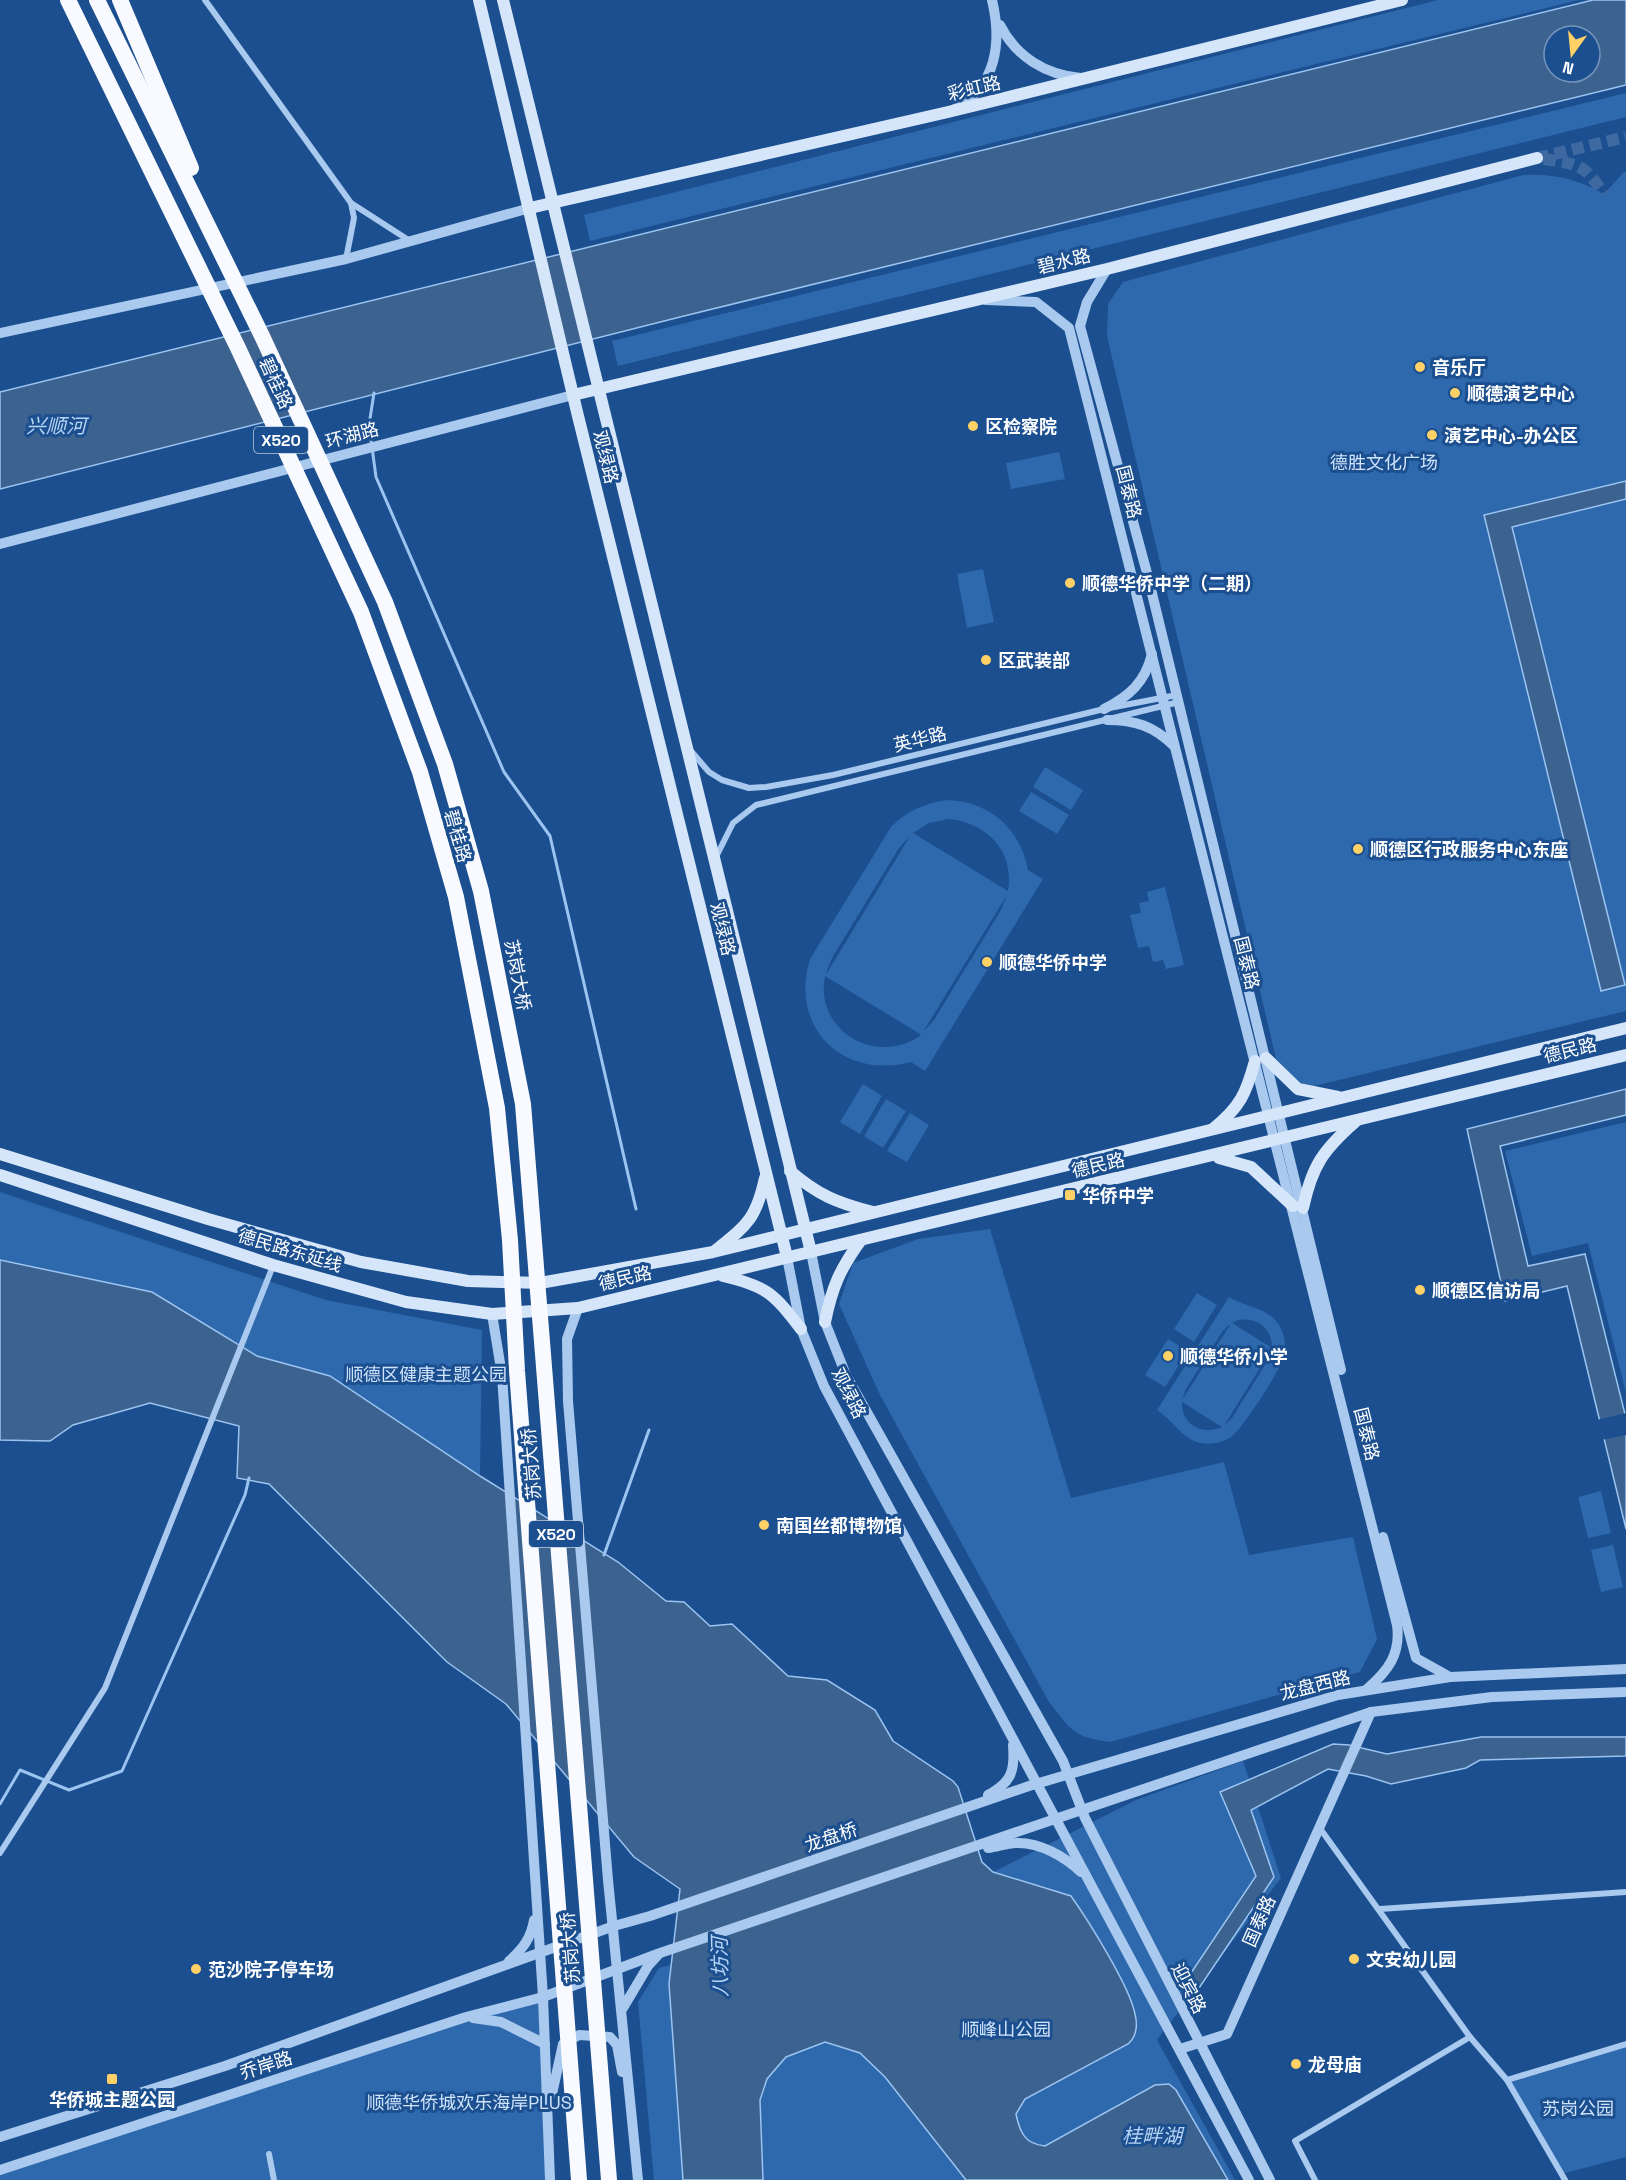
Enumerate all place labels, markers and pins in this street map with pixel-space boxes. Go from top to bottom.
place label: 音乐厅 [1432,356,1486,379]
marker: 音乐厅 [1413,360,1427,374]
place label: 顺德演艺中心 [1467,382,1575,405]
marker: 顺德演艺中心 [1448,386,1462,400]
place label: 区检察院 [985,415,1057,438]
marker: 区检察院 [966,419,980,433]
place label: 演艺中心-办公区 [1444,424,1578,447]
marker: 演艺中心-办公区 [1425,428,1439,442]
place label: 顺德华侨中学（二期） [1082,572,1262,595]
marker: 顺德华侨中学（二期） [1063,576,1077,590]
place label: 区武装部 [998,649,1070,672]
marker: 区武装部 [979,653,993,667]
place label: 顺德区行政服务中心东座 [1370,838,1568,861]
marker: 顺德区行政服务中心东座 [1351,842,1365,856]
place label: 顺德华侨中学 [999,951,1107,974]
marker: 顺德华侨中学 [980,955,994,969]
place label: 华侨中学 [1082,1184,1154,1207]
marker: 华侨中学 [1063,1188,1077,1202]
place label: 顺德区信访局 [1432,1279,1540,1302]
marker: 顺德区信访局 [1413,1283,1427,1297]
place label: 顺德华侨小学 [1180,1345,1288,1368]
marker: 顺德华侨小学 [1161,1349,1175,1363]
place label: 南国丝都博物馆 [776,1514,902,1537]
marker: 南国丝都博物馆 [757,1518,771,1532]
place label: 文安幼儿园 [1366,1948,1456,1971]
marker: 文安幼儿园 [1347,1952,1361,1966]
place label: 范沙院子停车场 [208,1958,334,1981]
marker: 范沙院子停车场 [189,1962,203,1976]
place label: 龙母庙 [1308,2053,1362,2076]
marker: 龙母庙 [1289,2057,1303,2071]
marker: 华侨城主题公园 [105,2072,119,2086]
place label: 华侨城主题公园 [49,2088,175,2111]

